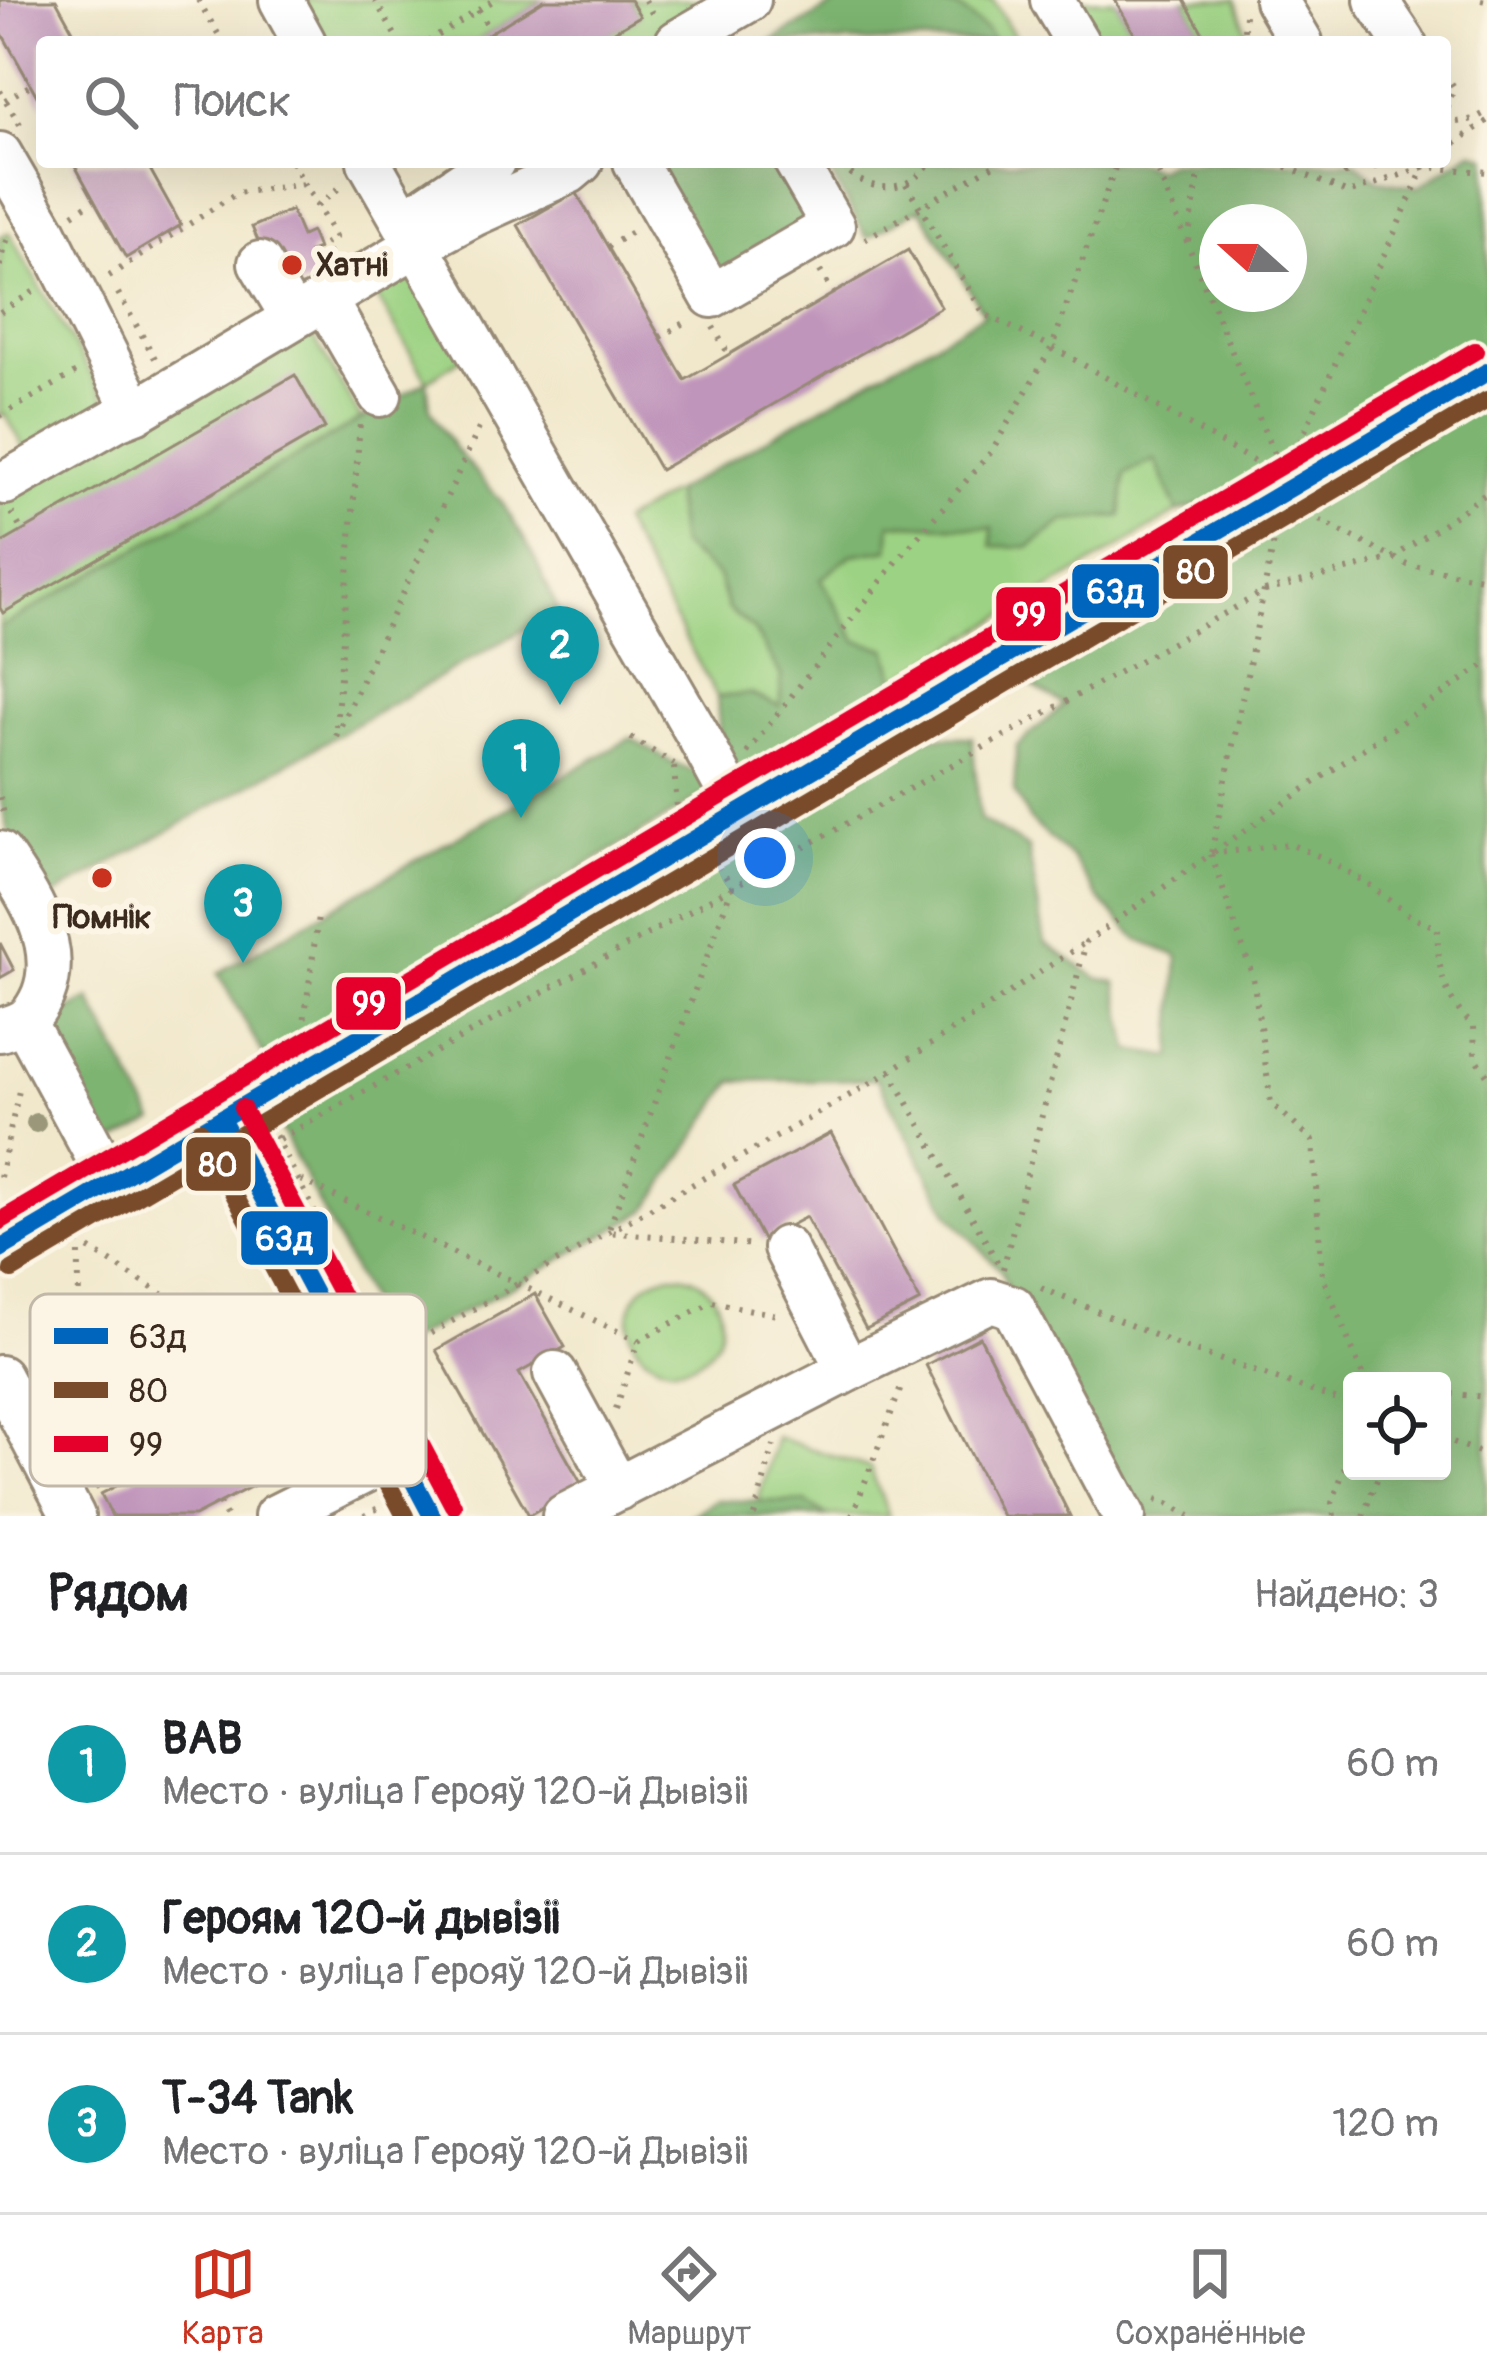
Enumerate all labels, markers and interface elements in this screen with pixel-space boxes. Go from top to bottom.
search box [36,36,1451,168]
icon: search [78,69,144,135]
text: Поиск [174,74,291,130]
north arrow [1199,204,1307,312]
place label: Хатні [316,245,388,286]
marker: Хатні [279,252,305,278]
line badge: 80 [1161,543,1230,601]
text: 80 [1176,552,1216,593]
line badge: 63д [1070,562,1161,620]
text: 63д [1086,572,1145,613]
line badge: 99 [994,585,1063,643]
text: 99 [1012,595,1046,636]
pin: 2 [521,606,599,705]
pin: 1 [482,719,560,818]
your location [735,828,795,888]
pin: 3 [204,864,282,963]
marker: Помнік [89,865,115,891]
place label: Помнік [53,897,151,938]
line badge: 99 [334,975,403,1032]
text: 99 [352,984,386,1025]
line badge: 80 [184,1135,253,1193]
text: 80 [198,1145,238,1186]
line badge: 63д [239,1209,330,1267]
text: 63д [255,1219,314,1260]
legend [30,1294,426,1486]
text: 63д [129,1317,187,1358]
text: 80 [129,1371,168,1412]
map controls [1343,1372,1451,1480]
button: locate [1343,1372,1451,1480]
text: 99 [129,1425,163,1466]
text: Рядом [48,1562,189,1626]
text: Найдено: 3 [1254,1570,1439,1619]
text: ВАВ [162,1711,242,1767]
text: 1 [79,1739,95,1788]
text: 60 m [1347,1739,1439,1788]
text: Место · вуліца Герояў 120-й Дывізіі [162,1767,748,1816]
text: Героям 120-й дывізіі [162,1891,560,1947]
text: 2 [76,1919,98,1968]
text: 60 m [1347,1919,1439,1968]
text: Место · вуліца Герояў 120-й Дывізіі [162,1947,748,1996]
text: T-34 Tank [162,2071,353,2127]
text: 3 [76,2099,98,2148]
text: 120 m [1332,2099,1439,2148]
text: Место · вуліца Герояў 120-й Дывізіі [162,2127,748,2176]
tab: Карта [182,2241,264,2354]
tab: Маршрут [627,2241,751,2354]
tab: Сохранённые [1115,2241,1305,2354]

